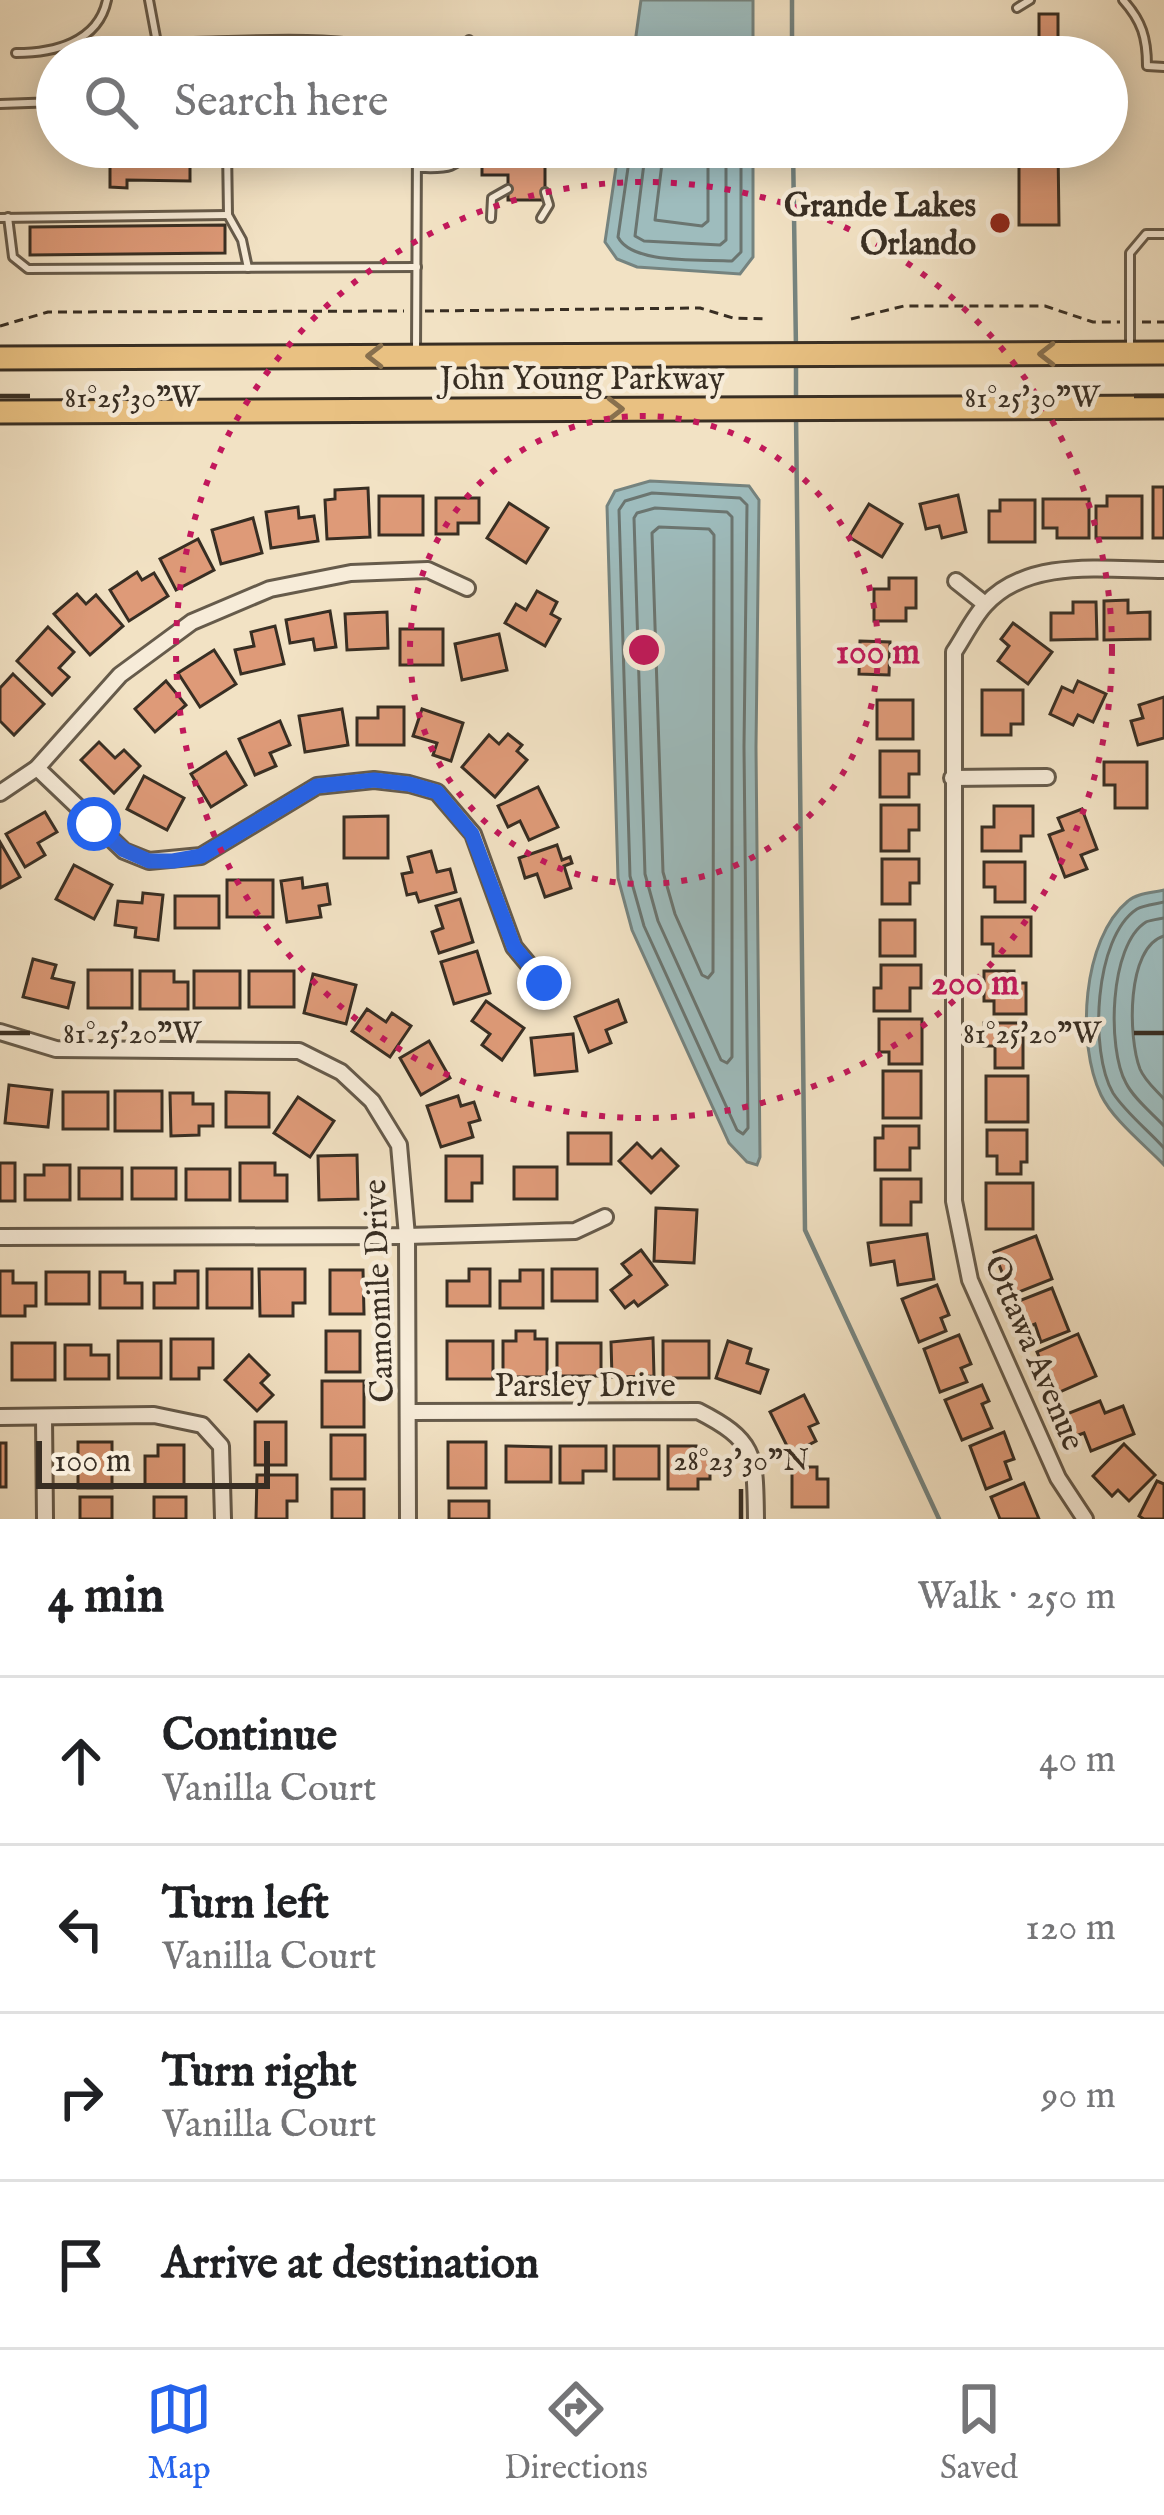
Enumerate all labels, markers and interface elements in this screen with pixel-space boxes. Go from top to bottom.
search box [36,36,1128,168]
icon: search [78,69,144,135]
text: Search here [174,74,388,131]
place label: Grande Lakes Orlando [784,186,976,266]
marker: Grande Lakes Orlando [987,210,1013,236]
one-way arrow [1037,341,1055,367]
one-way arrow [365,343,383,369]
street label: John Young Parkway [436,359,725,401]
text: 81°25'30"W [64,380,201,418]
text: 81°25'30"W [964,380,1101,418]
one-way arrow [606,397,625,423]
centre of rings [623,629,665,671]
text: 100 m [836,630,920,676]
route start [67,797,121,851]
route end [517,956,571,1010]
text: 200 m [931,961,1019,1007]
text: 81°25'20"W [63,1016,202,1054]
text: 81°25'20"W [963,1016,1102,1054]
street label: Camomile Drive [355,1179,405,1403]
street label: Ottawa Avenue [973,1249,1093,1457]
street label: Parsley Drive [494,1366,676,1408]
scale bar [36,1435,270,1488]
text: 100 m [54,1441,131,1483]
text: 28°23'30"N [673,1443,809,1481]
text: 4 min [48,1565,164,1630]
text: Walk · 250 m [917,1573,1116,1622]
text: Continue [162,1708,337,1765]
icon: ahead [48,1728,114,1794]
text: 40 m [1039,1736,1116,1785]
text: Vanilla Court [162,1765,377,1814]
text: Turn left [162,1876,329,1933]
icon: left [48,1896,114,1962]
text: 120 m [1025,1904,1116,1953]
text: Vanilla Court [162,1933,377,1982]
text: Turn right [162,2044,357,2101]
icon: right [48,2064,114,2130]
text: 90 m [1041,2072,1116,2121]
text: Vanilla Court [162,2101,377,2150]
icon: arrive [48,2232,114,2298]
text: Arrive at destination [162,2236,539,2293]
tab: Map [146,2376,212,2490]
tab: Directions [504,2376,648,2490]
tab: Saved [940,2376,1018,2490]

